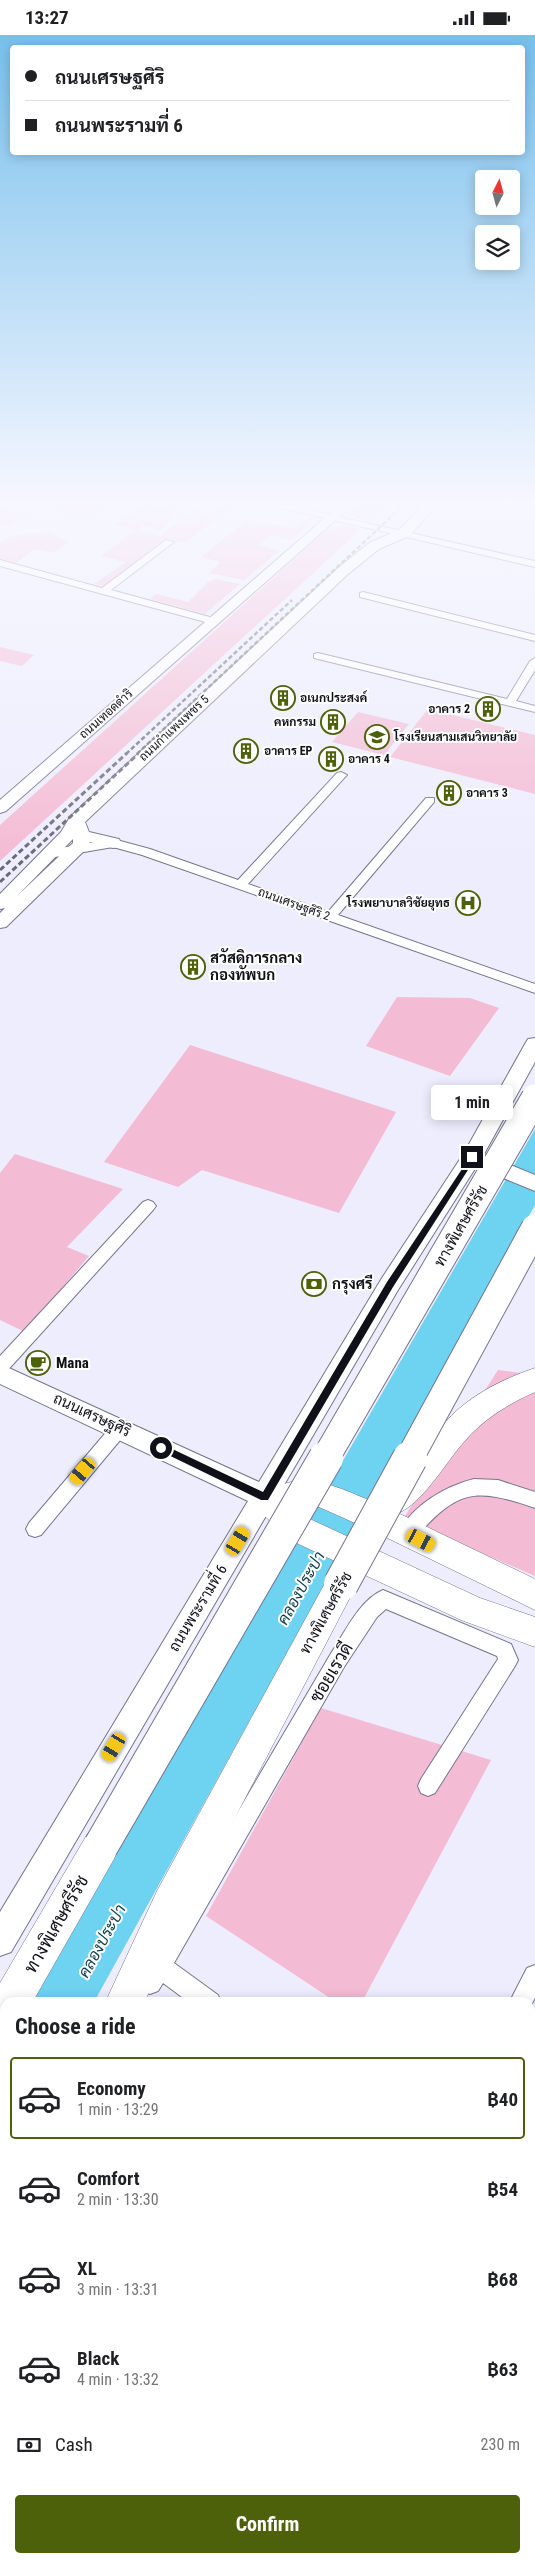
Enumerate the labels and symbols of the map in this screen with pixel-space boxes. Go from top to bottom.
north arrow [475,170,520,215]
building icon: อเนกประสงค์ [270,685,296,711]
street label: ถนนเทอดดำริ [77,686,136,742]
place label: อเนกประสงค์ [300,690,368,705]
street label: ถนนกำแพงเพชร 5 [136,692,212,764]
building icon: อาคาร 2 [475,696,501,722]
place label: อาคาร 2 [428,702,470,716]
building icon: คหกรรม [320,709,346,735]
place label: คหกรรม [274,715,316,729]
school or university icon: โรงเรียนสามเสนวิทยาลัย [364,724,390,750]
place label: โรงเรียนสามเสนวิทยาลัย [393,729,517,744]
building icon: อาคาร EP [233,738,259,764]
place label: อาคาร EP [264,744,313,758]
building icon: อาคาร 4 [318,746,344,772]
place label: อาคาร 4 [348,752,390,766]
building icon: อาคาร 3 [436,780,462,806]
place label: อาคาร 3 [466,786,508,800]
street label: ถนนเศรษฐศิริ 2 [256,885,332,924]
hospital icon: โรงพยาบาลวิชัยยุทธ [455,890,481,916]
place label: โรงพยาบาลวิชัยยุทธ [346,895,450,911]
place label: สวัสดิการกลาง กองทัพบก [210,948,302,984]
building icon: สวัสดิการกลาง กองทัพบก [180,954,206,980]
callout: 1 min [431,1085,513,1119]
route end [461,1146,483,1168]
street label: ทางพิเศษศรีรัช [430,1182,492,1270]
bank icon: กรุงศรี [301,1271,327,1297]
place label: กรุงศรี [332,1274,373,1295]
cafe icon: Mana [25,1350,51,1376]
place label: Mana [56,1354,89,1372]
street label: ถนนเศรษฐศิริ [50,1389,134,1442]
route start [150,1437,172,1459]
car [67,1455,98,1487]
car [223,1524,252,1558]
car [404,1527,437,1553]
water label: คลองประปา [273,1548,329,1628]
street label: ถนนพระรามที่ 6 [160,1558,231,1655]
street label: ทางพิเศษศรีรัช [295,1568,356,1657]
street label: ซอยเรวดี [303,1637,357,1706]
car [99,1730,128,1764]
street label: ทางพิเศษศรีรัช [18,1870,93,1977]
water label: คลองประปา [74,1901,130,1981]

